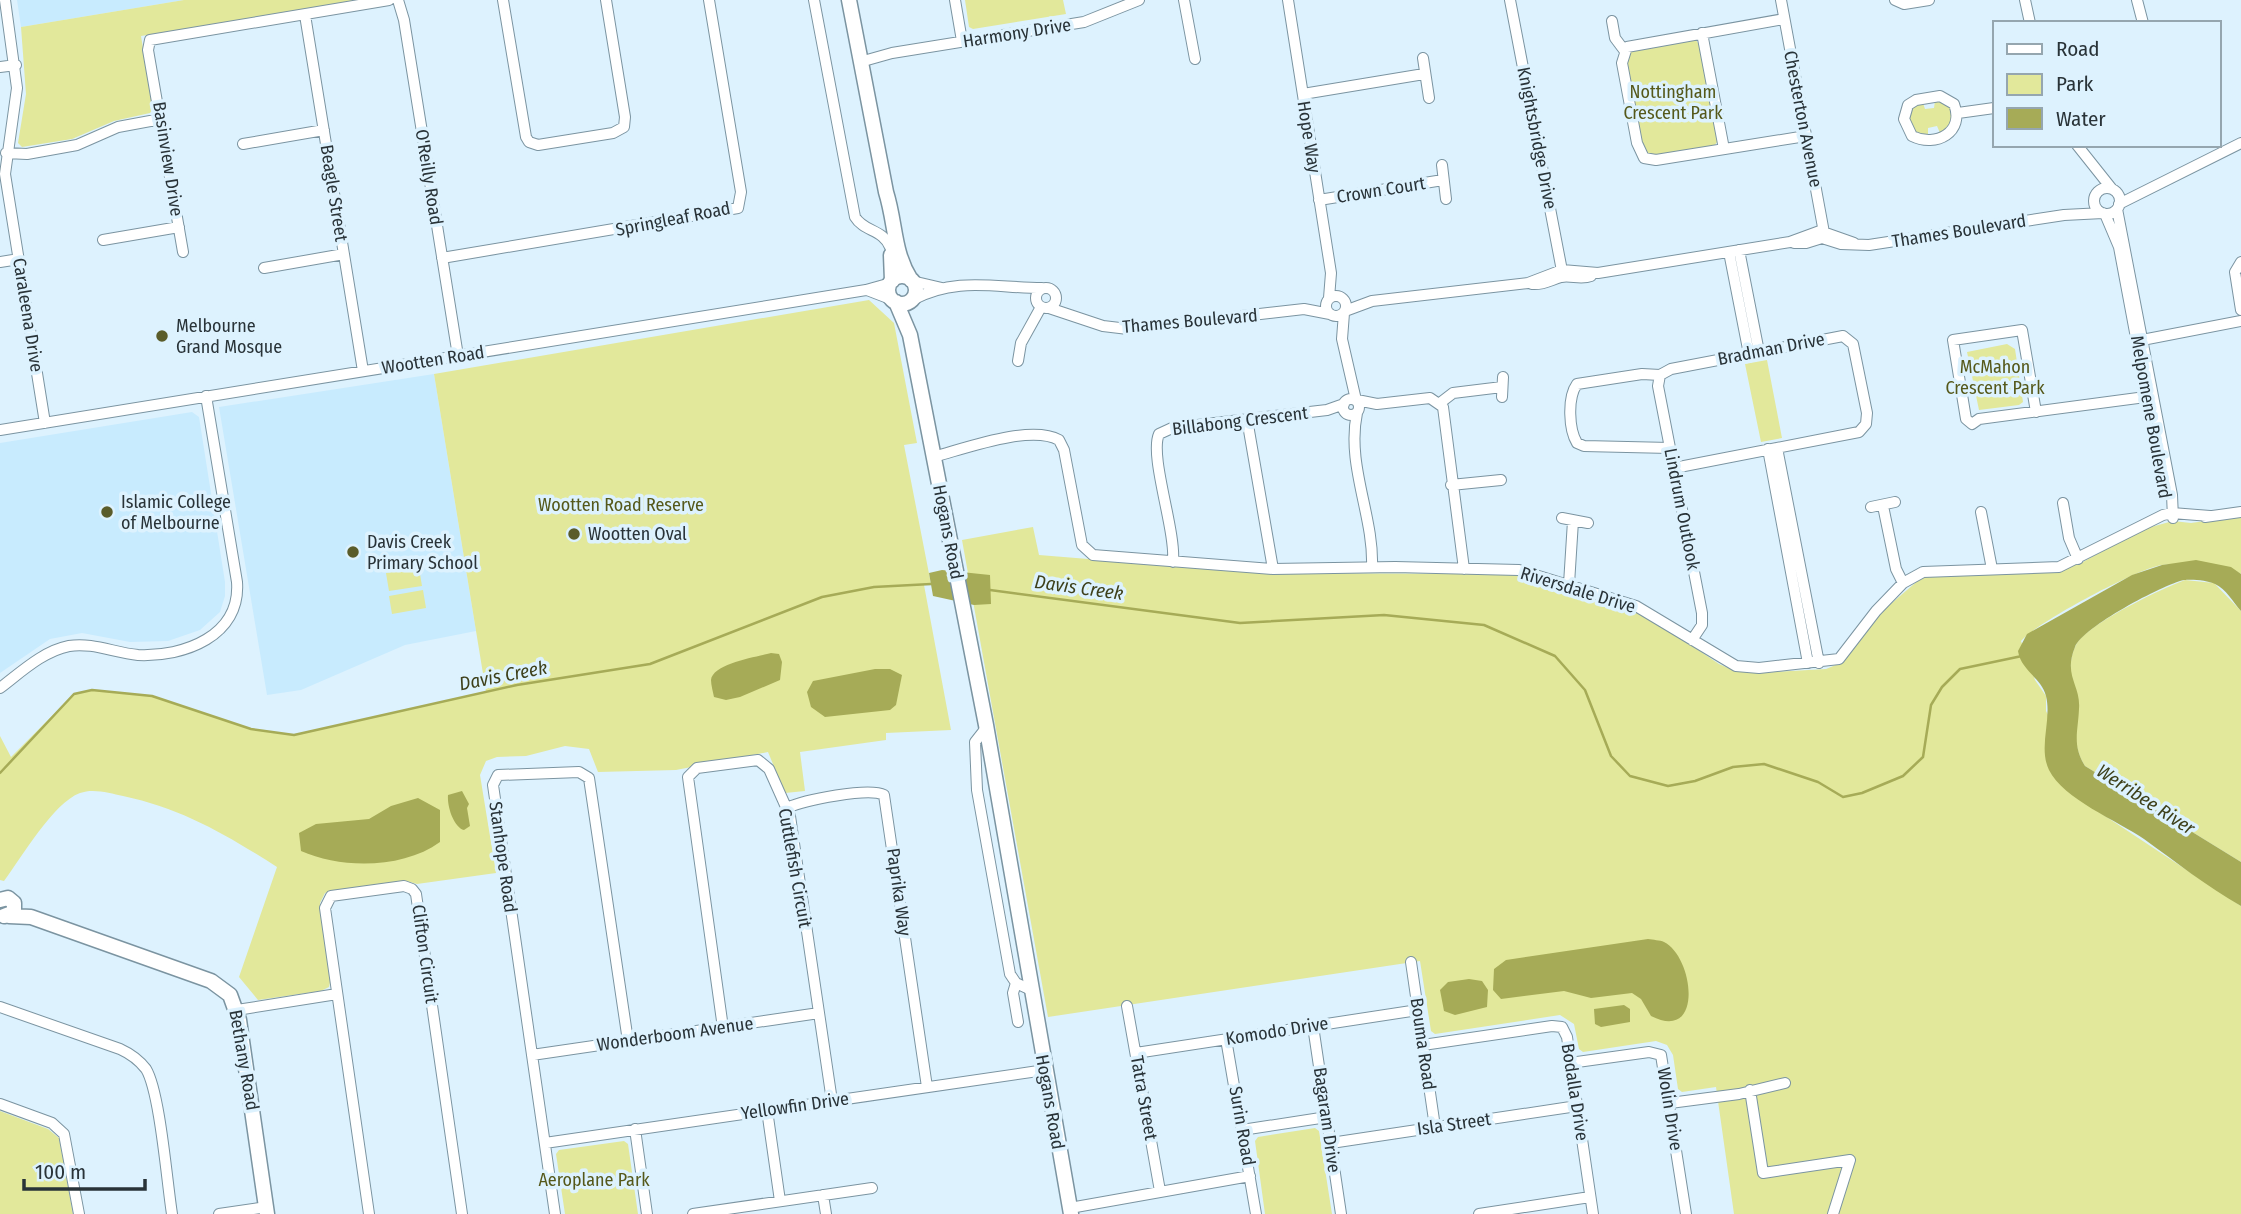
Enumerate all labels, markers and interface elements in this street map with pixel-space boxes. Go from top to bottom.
street label: Harmony Drive [961,14,1073,52]
legend [1993,21,2220,147]
text: Road [2056,36,2100,62]
street label: Chesterton Avenue [1779,49,1827,189]
street label: Knightsbridge Drive [1512,65,1562,211]
text: Park [2056,71,2094,97]
park label: Nottingham Crescent Park [1623,81,1723,124]
street label: Hope Way [1292,99,1326,175]
street label: Basinview Drive [148,100,188,218]
text: Water [2056,106,2106,132]
street label: O'Reilly Road [411,127,447,227]
street label: Beagle Street [315,143,353,243]
street label: Crown Court [1335,172,1427,208]
street label: Springleaf Road [614,197,732,241]
street label: Thames Boulevard [1890,210,2028,252]
street label: Caraleena Drive [8,256,48,374]
street label: Thames Boulevard [1122,304,1258,338]
place label: Melbourne Grand Mosque [176,315,282,358]
marker: Melbourne Grand Mosque [154,328,170,344]
street label: Bradman Drive [1716,328,1826,370]
street label: Melpomene Boulevard [2126,334,2176,500]
street label: Wootten Road [380,341,486,379]
park label: McMahon Crescent Park [1945,356,2045,399]
street label: Billabong Crescent [1171,402,1309,440]
street label: Lindrum Outlook [1659,446,1705,572]
street label: Hogans Road [928,483,968,581]
place label: Islamic College of Melbourne [121,491,231,534]
park label: Wootten Road Reserve [538,494,704,516]
marker: Islamic College of Melbourne [99,504,115,520]
place label: Wootten Oval [588,523,687,545]
marker: Wootten Oval [566,526,582,542]
place label: Davis Creek Primary School [367,531,478,574]
marker: Davis Creek Primary School [345,544,361,560]
street label: Riversdale Drive [1518,562,1638,618]
water label: Davis Creek [1033,570,1125,605]
water label: Davis Creek [457,656,549,695]
water label: Werribee River [2092,759,2200,840]
street label: Stanhope Road [484,800,522,914]
street label: Cuttlefish Circuit [774,806,816,930]
street label: Paprika Way [882,847,916,937]
street label: Clifton Circuit [407,903,443,1005]
street label: Bouma Road [1406,996,1440,1092]
street label: Bethany Road [224,1008,264,1112]
street label: Wonderboom Avenue [595,1012,755,1056]
street label: Komodo Drive [1224,1012,1330,1050]
street label: Bodalla Drive [1556,1042,1594,1142]
street label: Hogans Road [1031,1053,1069,1151]
street label: Tatra Street [1126,1054,1162,1142]
street label: Bagaram Drive [1309,1066,1345,1174]
street label: Wolin Drive [1653,1066,1687,1152]
street label: Surin Road [1224,1085,1260,1167]
street label: Yellowfin Drive [740,1088,850,1124]
street label: Isla Street [1416,1108,1492,1140]
scale bar [24,1148,145,1192]
text: 100 m [35,1159,86,1185]
park label: Aeroplane Park [538,1169,650,1191]

